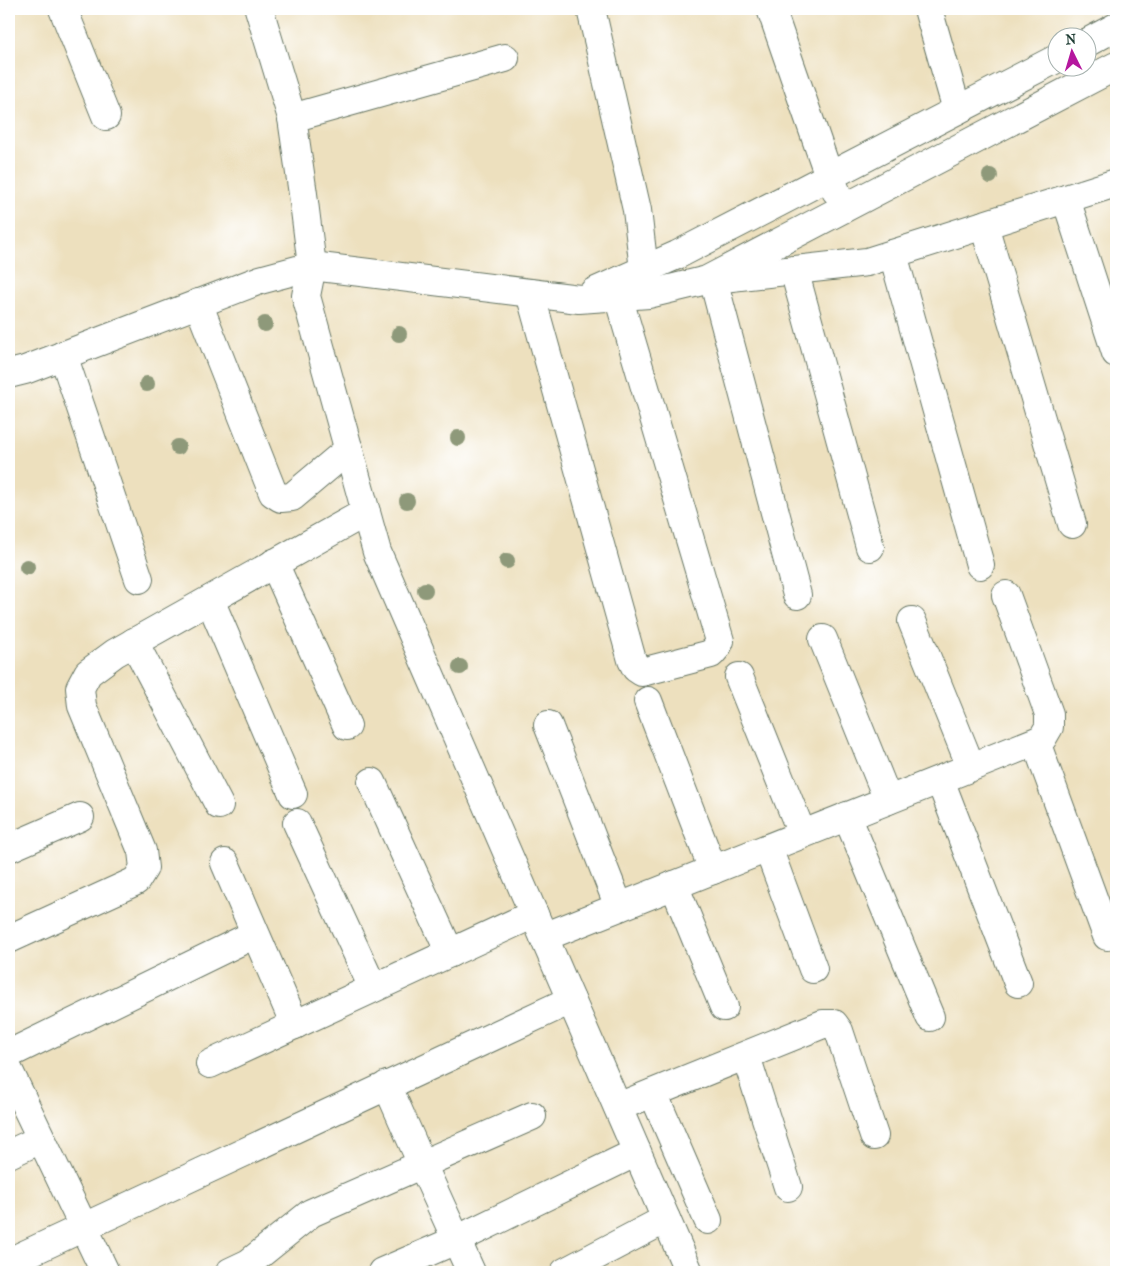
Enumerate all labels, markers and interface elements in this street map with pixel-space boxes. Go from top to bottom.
north arrow [1048,28,1098,78]
text: N [1065,31,1077,48]

